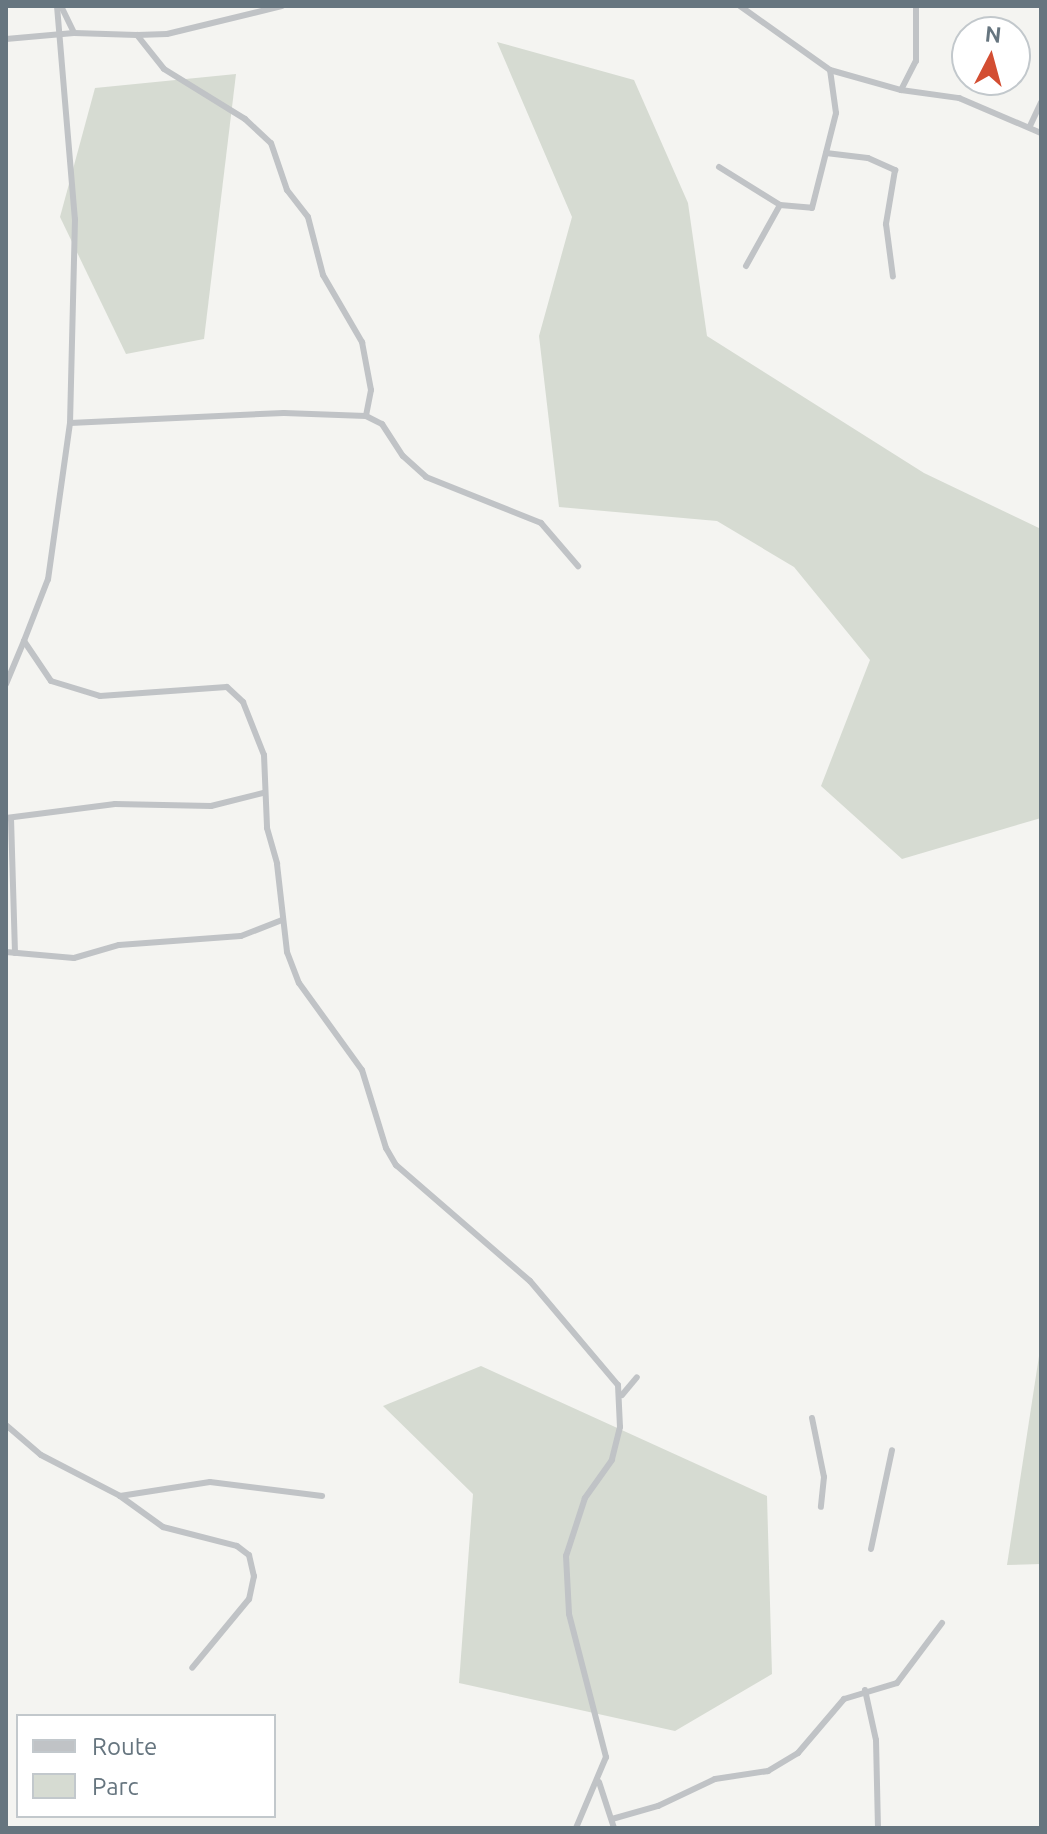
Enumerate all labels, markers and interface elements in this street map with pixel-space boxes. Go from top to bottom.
north arrow [951,16,1031,96]
text: N [984,20,1003,47]
legend [16,1714,276,1818]
text: Route [92,1733,157,1760]
text: Parc [92,1773,139,1800]

